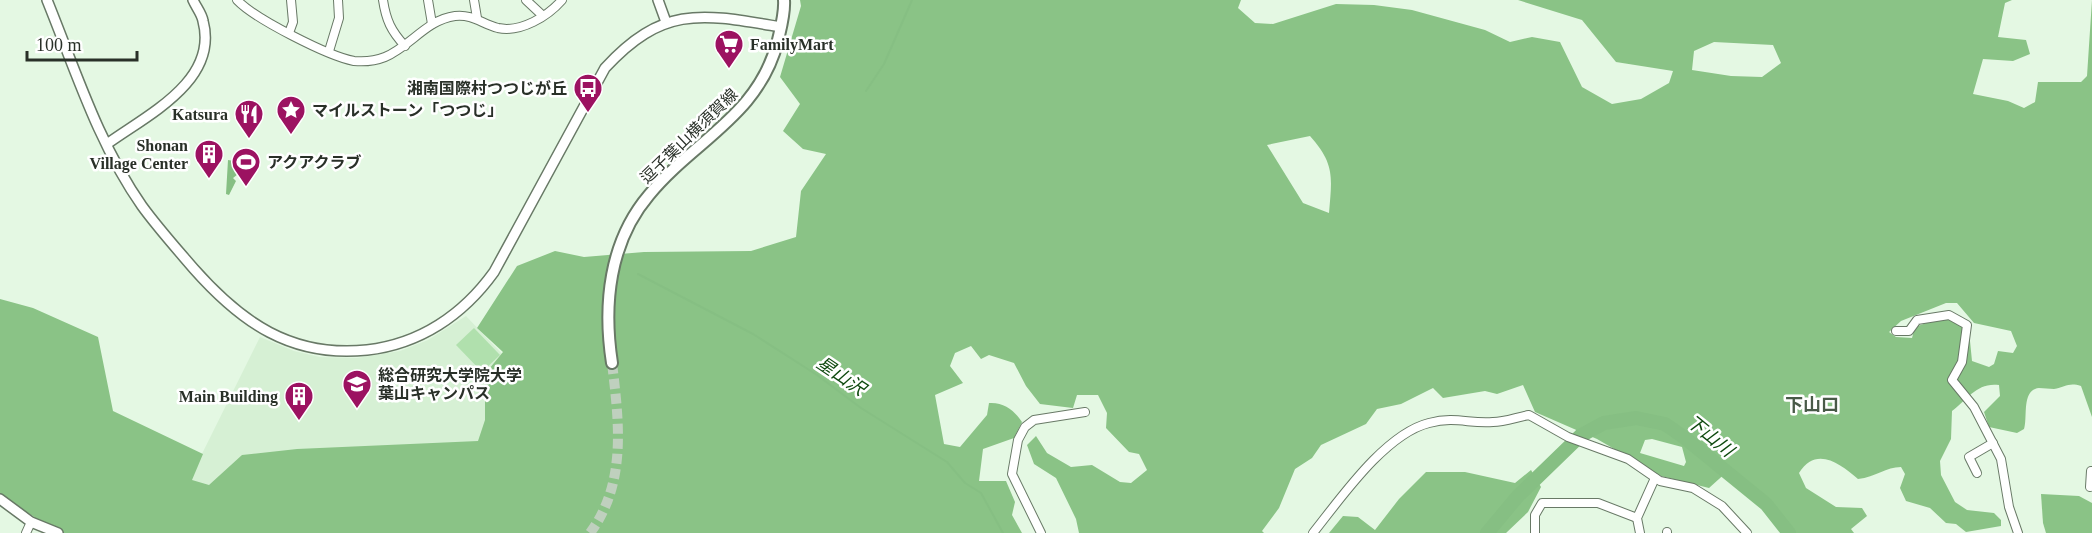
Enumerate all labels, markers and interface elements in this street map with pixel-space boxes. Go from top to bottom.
scale bar [27,24,136,62]
supermarket icon: FamilyMart [713,28,745,70]
text: 100 m [36,35,82,55]
place label: FamilyMart [750,36,834,54]
bus stop icon: 湘南国際村つつじが丘 [572,72,604,114]
place label: 湘南国際村つつじが丘 [407,79,567,97]
street label: 逗子葉山横須賀線 [637,85,741,187]
place icon: マイルストーン「つつじ」 [275,94,307,136]
restaurant icon: Katsura [233,98,265,140]
place label: マイルストーン「つつじ」 [312,102,503,119]
place label: Katsura [172,106,228,123]
place label: Shonan Village Center [90,137,188,173]
building icon: Shonan Village Center [193,138,225,180]
sports icon: アクアクラブ [230,146,262,188]
place label: アクアクラブ [267,154,361,171]
water label: 星山沢 [813,353,871,401]
place label: 総合研究大学院大学 葉山キャンパス [378,366,522,402]
school or university icon: 総合研究大学院大学 葉山キャンパス [341,368,373,410]
building icon: Main Building [283,380,315,422]
place label: Main Building [179,388,278,406]
district label: 下山口 [1785,395,1839,415]
water label: 下山川 [1683,411,1739,462]

